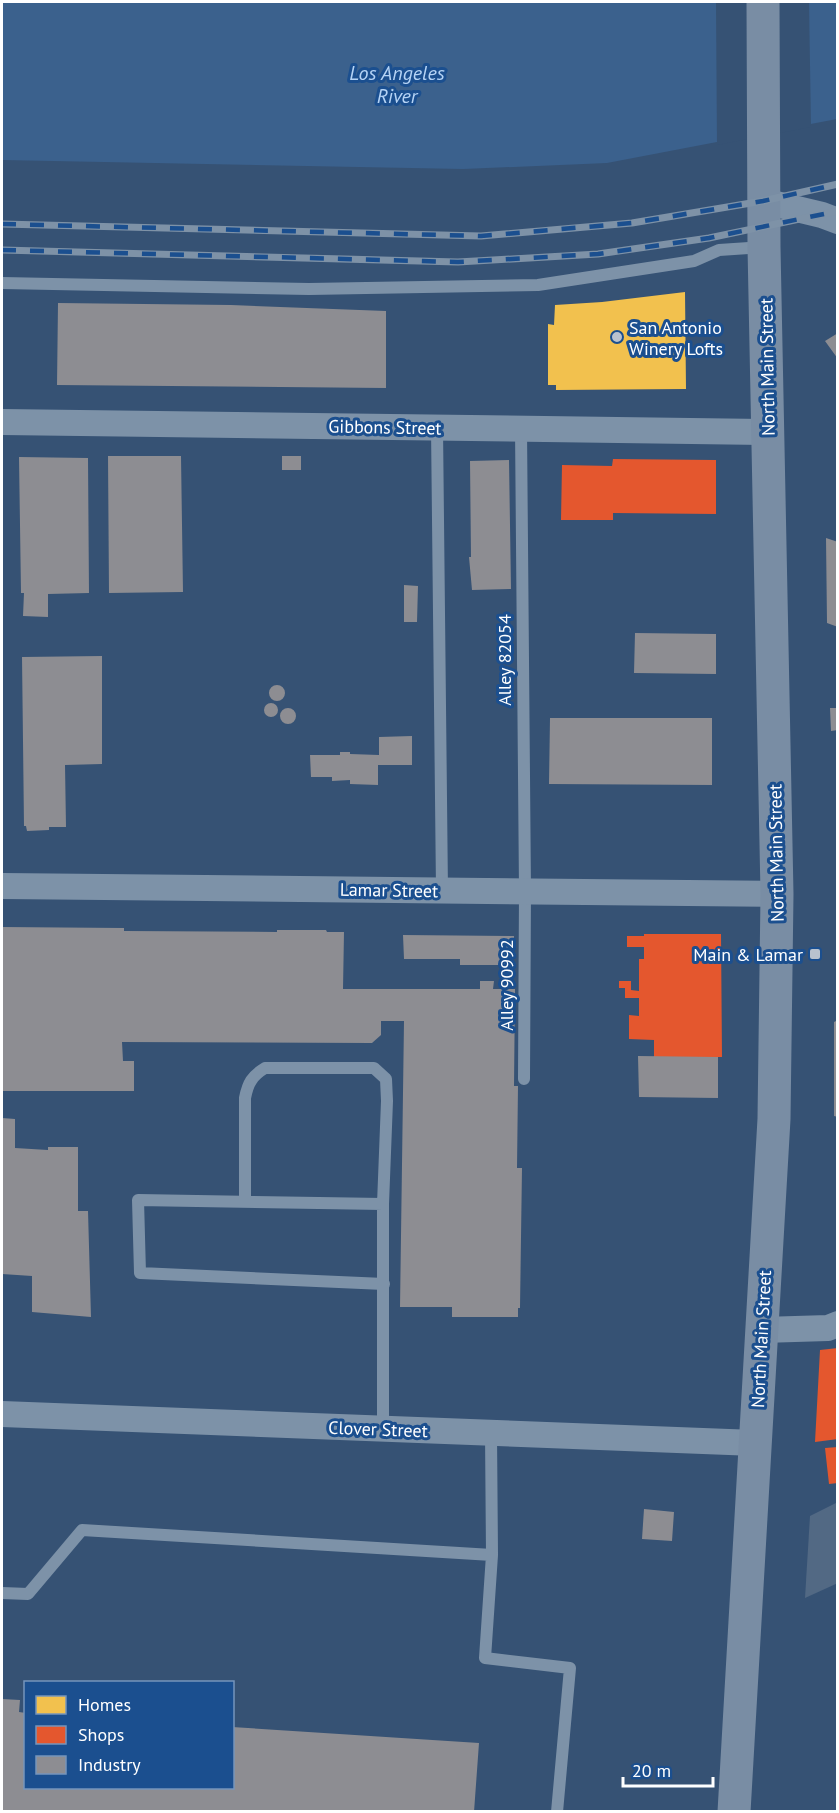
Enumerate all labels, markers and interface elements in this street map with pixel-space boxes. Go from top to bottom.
water label: Los Angeles River [349,60,445,109]
street label: North Main Street [754,298,780,436]
place label: San Antonio Winery Lofts [629,316,723,360]
marker: San Antonio Winery Lofts [610,330,624,344]
street label: Gibbons Street [328,415,442,439]
street label: Alley 82054 [493,614,516,706]
street label: North Main Street [763,784,789,922]
street label: Lamar Street [340,878,438,902]
street label: Alley 90992 [495,939,518,1031]
place label: Main & Lamar [693,943,803,966]
marker: Main & Lamar [808,947,822,961]
street label: North Main Street [746,1270,776,1408]
street label: Clover Street [328,1416,428,1442]
legend [24,1681,234,1789]
text: Homes [78,1693,131,1716]
text: Shops [78,1723,124,1746]
scale bar [623,1750,713,1788]
text: Industry [78,1753,141,1776]
text: 20 m [632,1759,671,1782]

